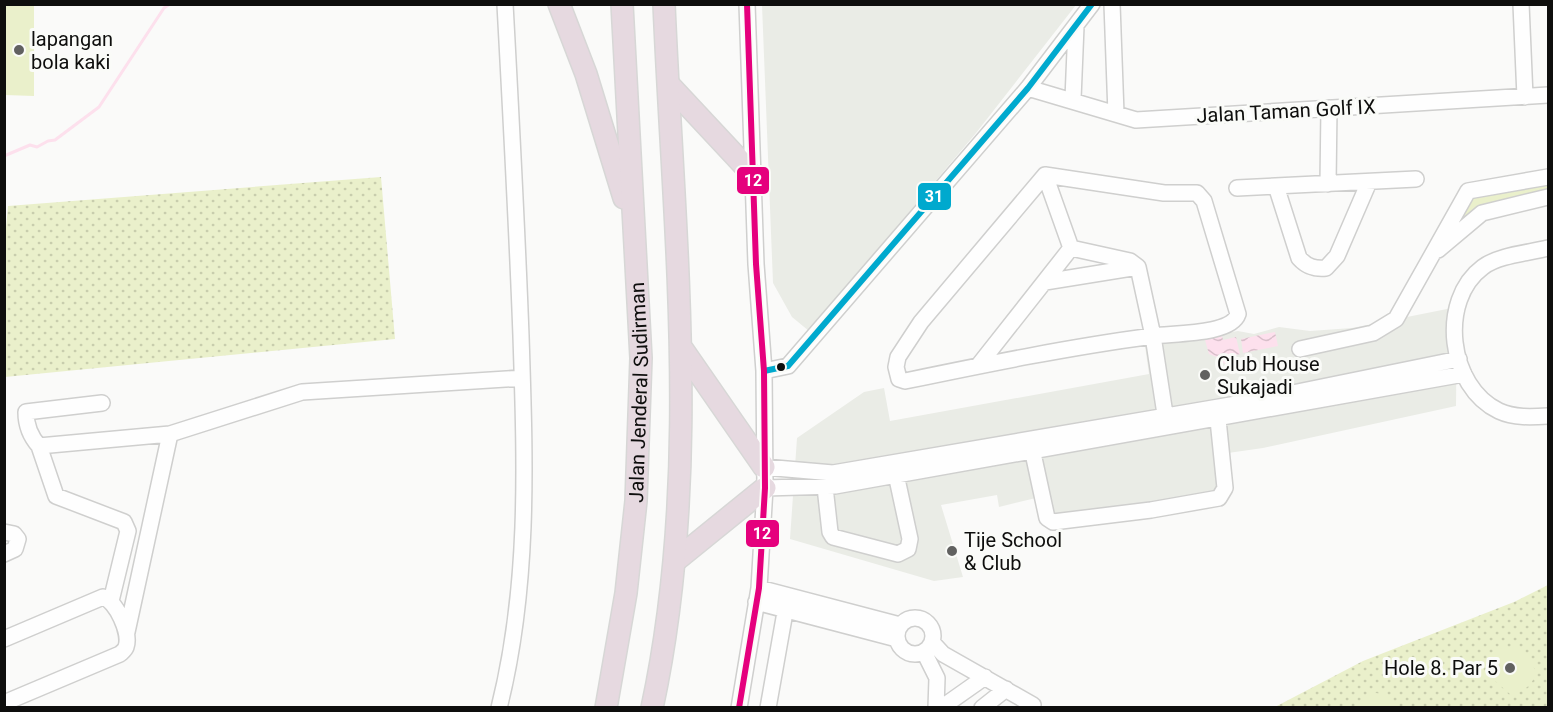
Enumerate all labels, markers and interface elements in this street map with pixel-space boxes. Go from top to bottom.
place label: lapangan bola kaki [31,27,113,74]
marker: lapangan bola kaki [12,43,26,57]
street label: Jalan Taman Golf IX [1196,94,1377,128]
line badge: 12 [736,166,770,195]
text: 12 [744,171,762,190]
line badge: 31 [917,182,952,211]
text: 31 [925,187,943,206]
street label: Jalan Jenderal Sudirman [624,281,653,503]
place label: Club House Sukajadi [1217,352,1320,399]
unlabelled marker [775,361,787,373]
marker: Club House Sukajadi [1198,368,1212,382]
line badge: 12 [745,519,780,548]
text: 12 [753,524,771,543]
place label: Tije School & Club [964,528,1062,575]
marker: Tije School & Club [945,544,959,558]
place label: Hole 8. Par 5 [1384,656,1498,680]
marker: Hole 8. Par 5 [1503,661,1517,675]

